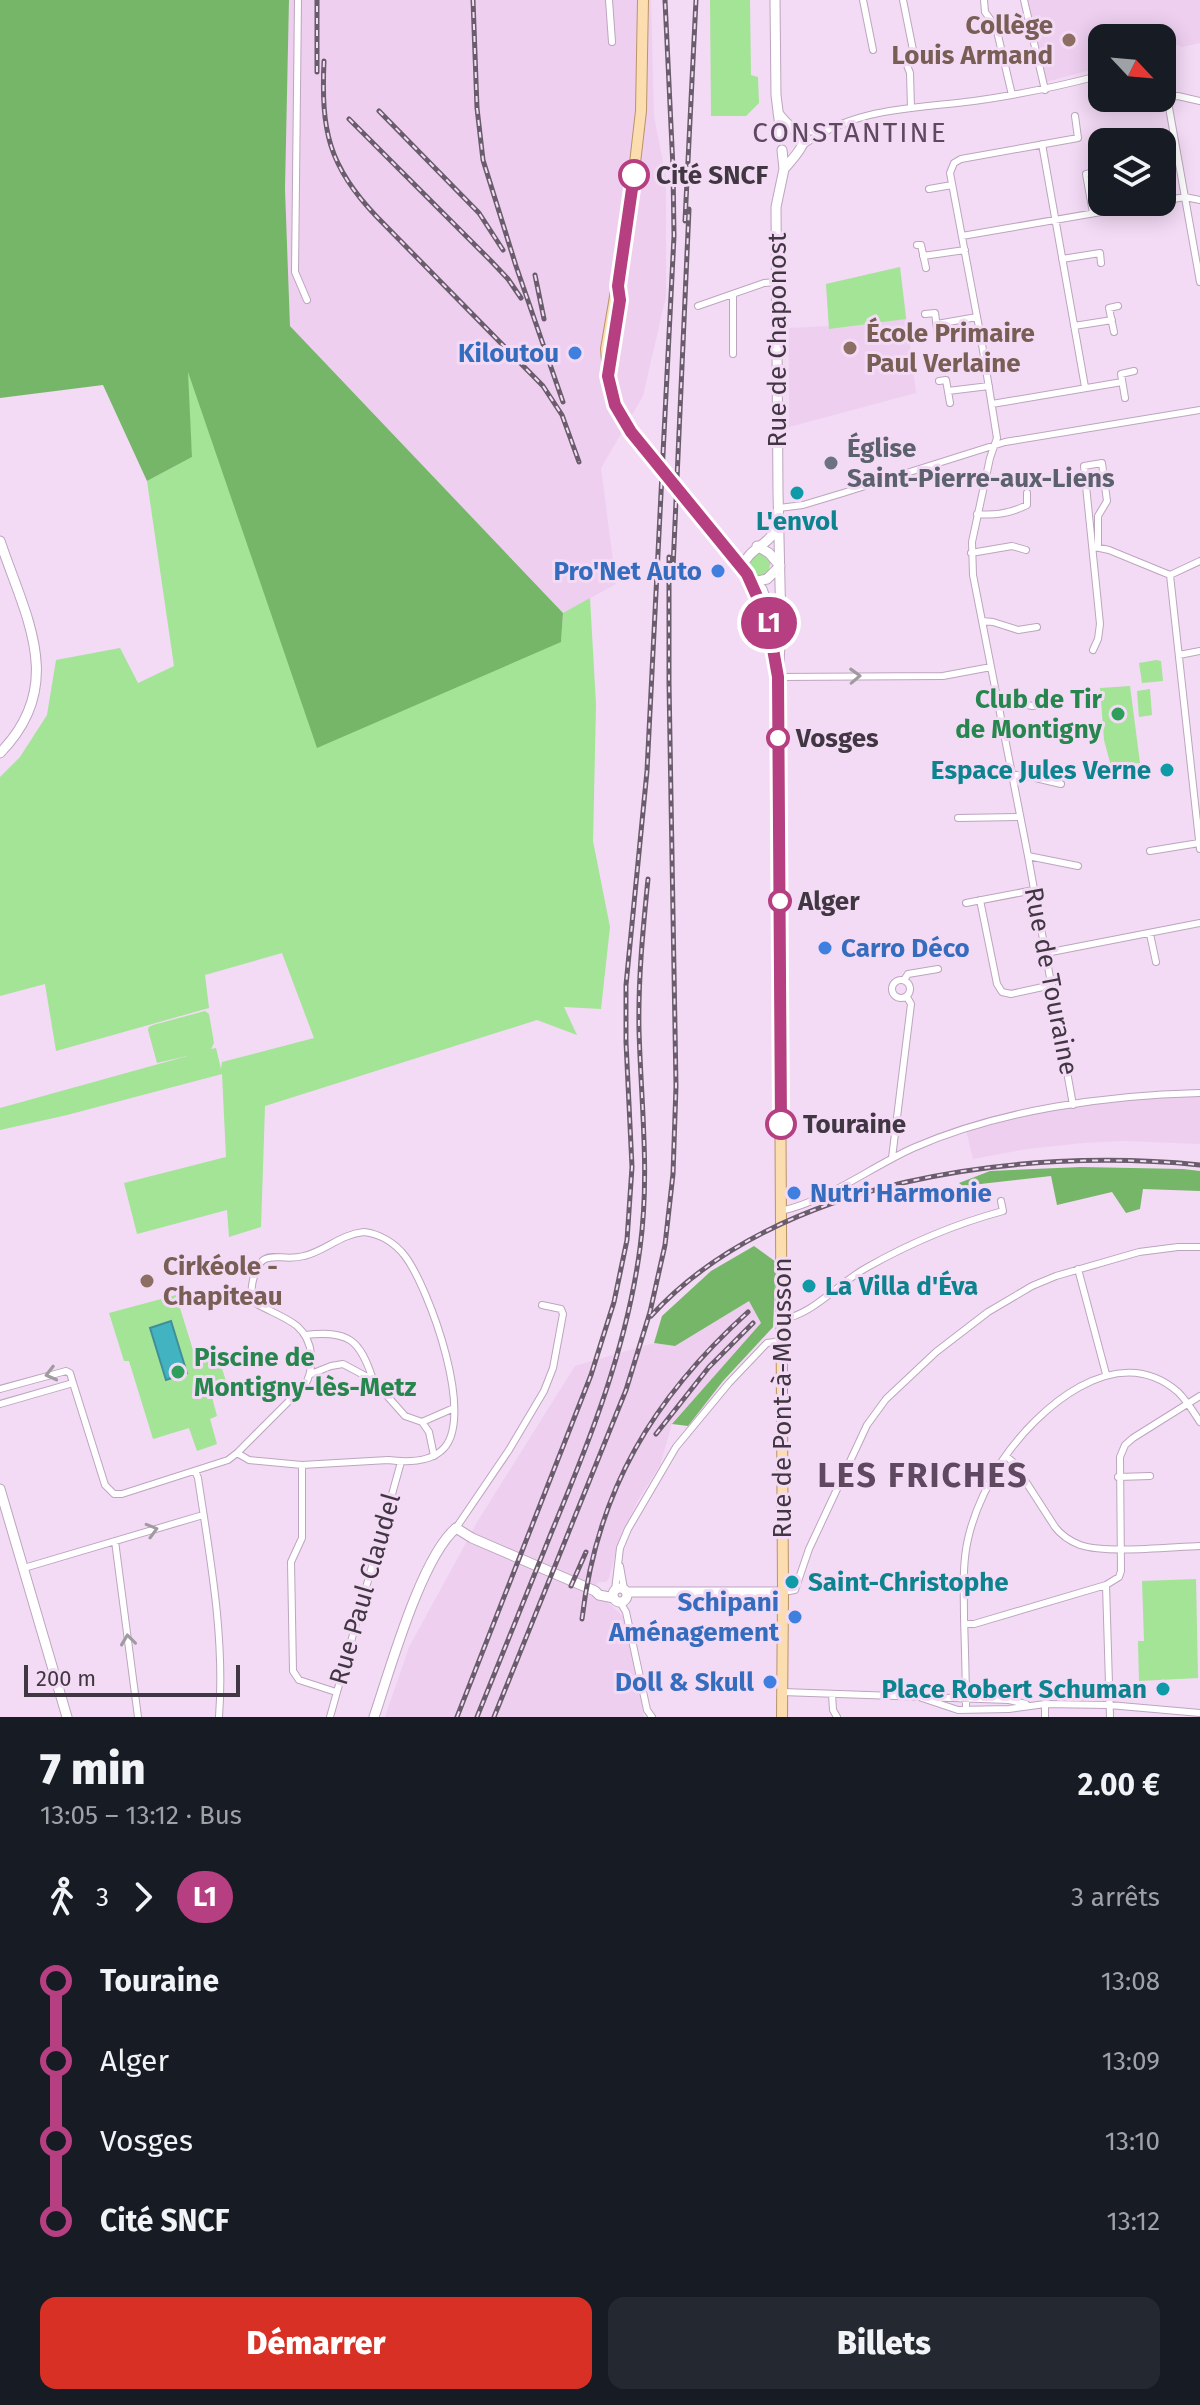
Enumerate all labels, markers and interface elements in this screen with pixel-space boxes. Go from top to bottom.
place label: Collège Louis Armand [892,10,1053,71]
north arrow [1088,24,1176,112]
map controls [1088,24,1176,216]
marker: Collège Louis Armand [1060,31,1078,49]
district label: CONSTANTINE [752,116,948,149]
button: layers [1088,128,1176,216]
marker: Cité SNCF [619,160,649,190]
place label: Cité SNCF [656,160,768,191]
street label: Rue de Chaponost [762,232,793,447]
place label: École Primaire Paul Verlaine [866,317,1035,379]
place label: Kiloutou [458,338,559,369]
marker: École Primaire Paul Verlaine [841,339,859,357]
marker: Kiloutou [566,344,584,362]
place label: Église Saint-Pierre-aux-Liens [847,432,1115,494]
marker: Église Saint-Pierre-aux-Liens [822,454,840,472]
marker: L'envol [788,484,806,502]
place label: L'envol [756,506,838,537]
place label: Pro'Net Auto [553,556,702,587]
marker: Pro'Net Auto [709,562,727,580]
line badge: L1 [733,597,805,649]
text: L1 [757,606,781,639]
one-way arrow [849,667,862,684]
place label: Club de Tir de Montigny [955,684,1103,745]
marker: Club de Tir de Montigny [1109,705,1127,723]
place label: Vosges [795,723,879,754]
marker: Vosges [767,727,789,749]
place label: Espace Jules Verne [931,755,1151,786]
marker: Espace Jules Verne [1158,761,1176,779]
street label: Rue de Touraine [1018,884,1084,1078]
place label: Alger [797,886,860,917]
marker: Alger [769,890,791,912]
place label: Carro Déco [841,933,970,964]
marker: Carro Déco [816,939,834,957]
marker: Touraine [766,1109,796,1139]
place label: Touraine [803,1109,906,1140]
place label: Nutri Harmonie [810,1178,992,1209]
marker: Nutri Harmonie [785,1184,803,1202]
place label: Cirkéole - Chapiteau [163,1251,283,1312]
street label: Rue de Pont-à-Mousson [767,1257,798,1539]
place label: La Villa d'Éva [825,1270,978,1302]
marker: Cirkéole - Chapiteau [138,1272,156,1290]
marker: La Villa d'Éva [800,1277,818,1295]
place label: Piscine de Montigny-lès-Metz [194,1342,417,1403]
marker: Piscine de Montigny-lès-Metz [169,1363,187,1381]
one-way arrow [44,1365,58,1382]
district label: LES FRICHES [817,1455,1029,1496]
street label: Rue Paul Claudel [323,1489,407,1688]
one-way arrow [145,1523,159,1539]
place label: Saint-Christophe [808,1567,1009,1598]
marker: Saint-Christophe [783,1573,801,1591]
place label: Schipani Aménagement [608,1587,780,1648]
marker: Schipani Aménagement [786,1608,804,1626]
one-way arrow [119,1633,136,1646]
scale bar [24,1661,240,1697]
text: 200 m [36,1665,96,1692]
place label: Doll & Skull [615,1667,754,1698]
marker: Doll & Skull [761,1673,779,1691]
place label: Place Robert Schuman [882,1674,1147,1705]
marker: Place Robert Schuman [1154,1680,1172,1698]
text: 7 min [40,1743,146,1796]
text: 2.00 € [1078,1767,1160,1803]
text: 13:05 – 13:12 · Bus [40,1800,242,1831]
icon: walk [40,1875,84,1919]
icon: forward [121,1875,165,1919]
text: L1 [193,1880,217,1913]
text: 3 [96,1882,109,1913]
text: 3 arrêts [1071,1882,1160,1913]
text: Touraine [100,1963,219,1999]
text: 13:08 [1101,1966,1160,1997]
text: Alger [100,2043,169,2079]
text: 13:09 [1102,2046,1160,2077]
text: Vosges [100,2123,193,2159]
text: 13:10 [1105,2126,1160,2157]
text: Cité SNCF [100,2203,229,2239]
text: 13:12 [1106,2206,1160,2237]
button: Démarrer [40,2297,592,2389]
button: Billets [608,2297,1160,2389]

